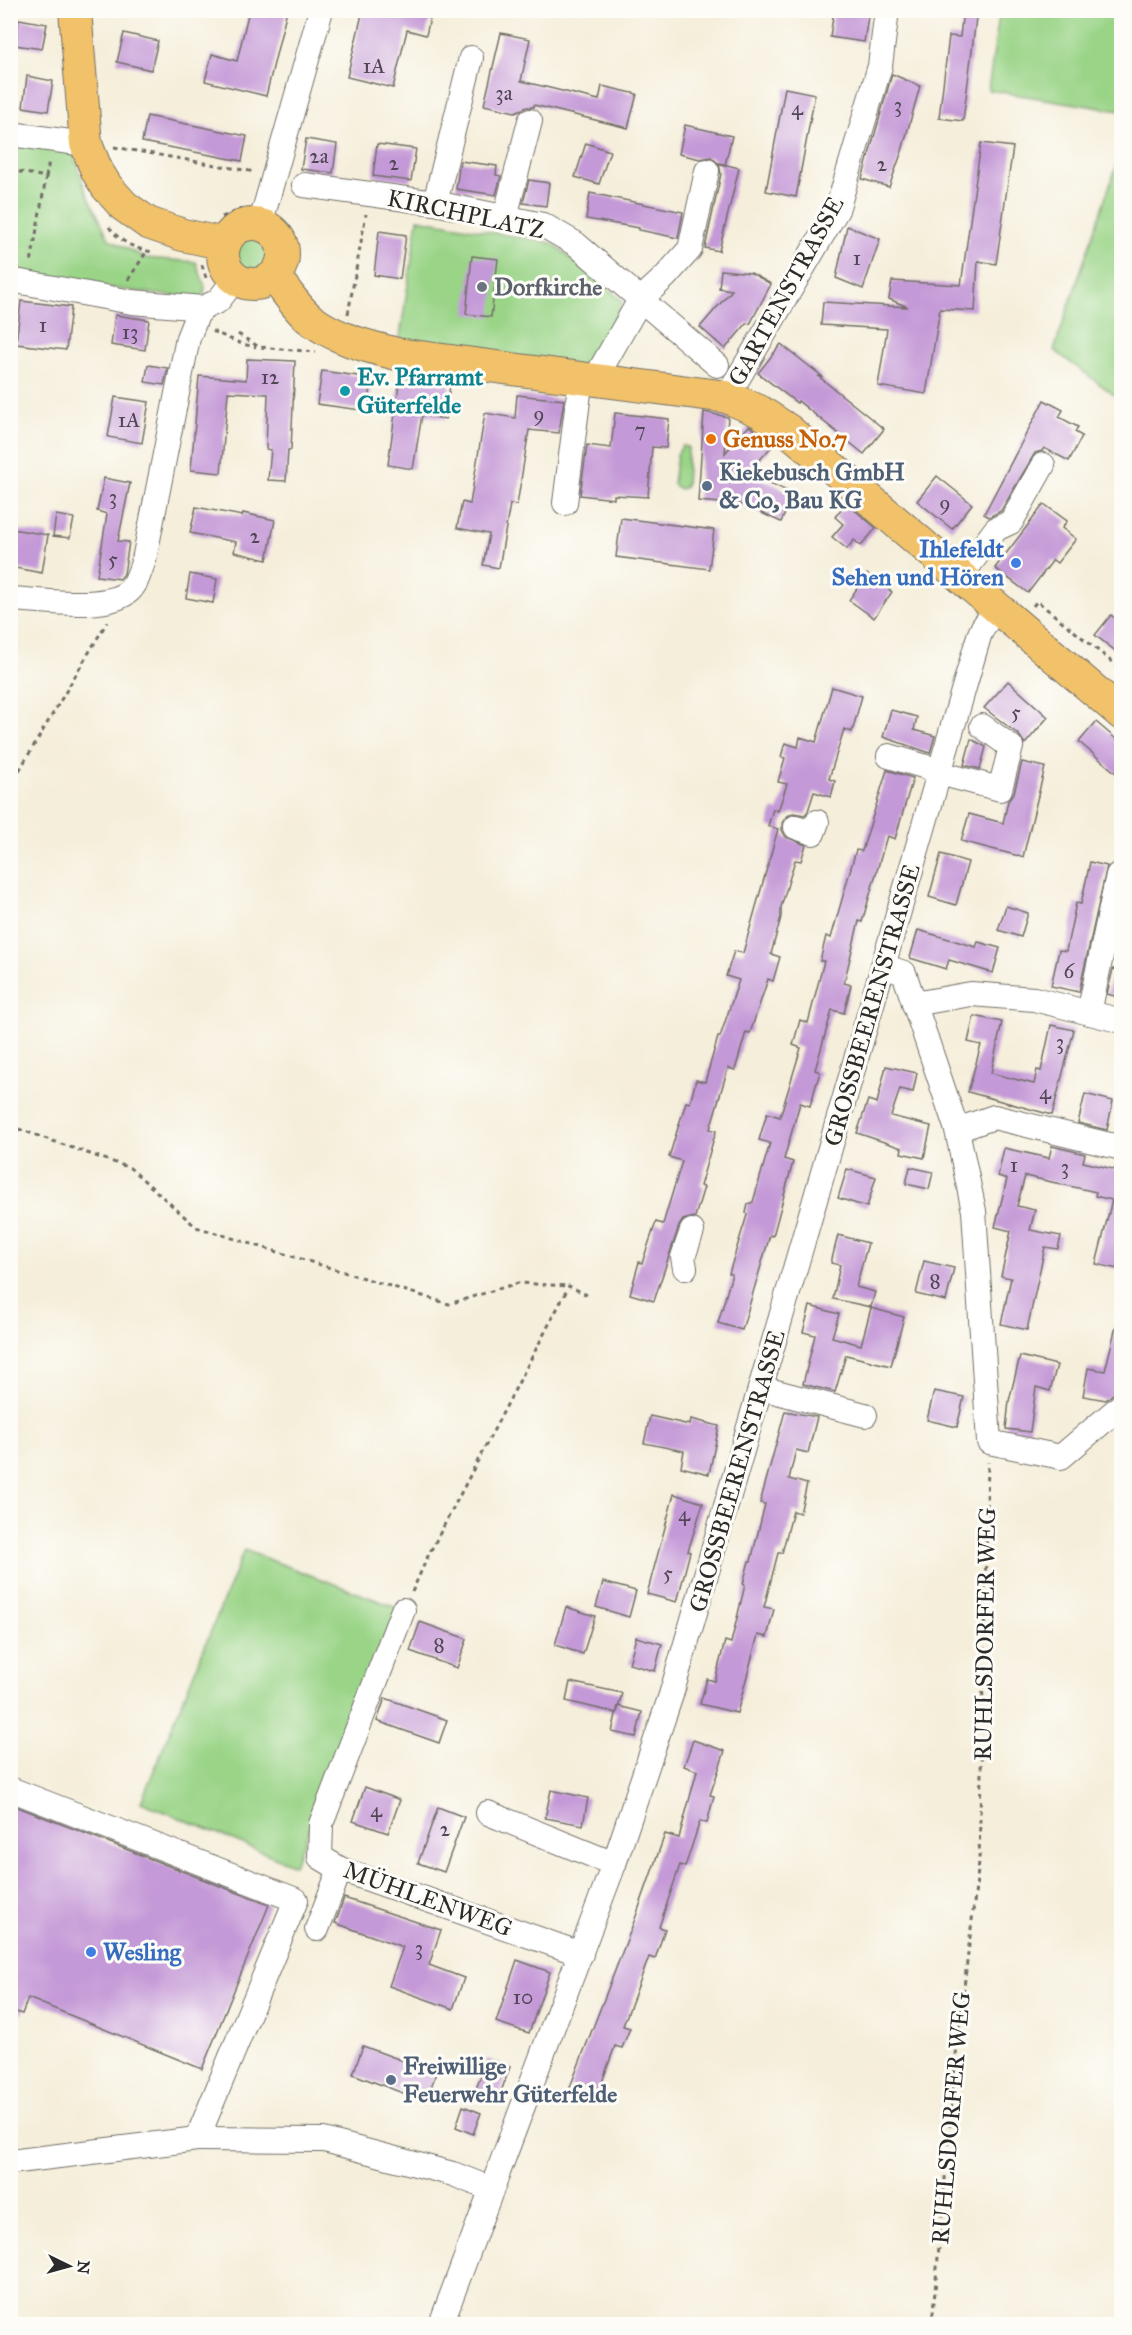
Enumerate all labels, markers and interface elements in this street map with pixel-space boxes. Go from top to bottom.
house number: 1A [363,53,385,79]
house number: 3a [495,80,513,106]
house number: 3 [894,92,902,118]
house number: 4 [791,95,804,121]
house number: 2a [309,143,329,169]
house number: 2 [389,150,400,176]
house number: 2 [877,151,888,177]
street label: KIRCHPLATZ [385,183,547,245]
street label: GARTENSTRASSE [721,191,851,391]
house number: 1 [853,245,861,271]
place label: Dorfkirche [494,272,602,302]
marker: Dorfkirche [475,280,489,294]
house number: 1 [39,312,47,338]
house number: 13 [122,319,138,345]
place label: Ev. Pfarramt Güterfelde [357,362,484,420]
house number: 12 [261,364,280,390]
marker: Ev. Pfarramt Güterfelde [338,384,352,398]
house number: 9 [533,401,545,427]
house number: 1A [118,407,140,433]
house number: 7 [634,417,646,443]
place label: Genuss No.7 [723,424,848,454]
marker: Genuss No.7 [704,432,718,446]
place label: Kiekebusch GmbH & Co, Bau KG [719,457,905,515]
marker: Kiekebusch GmbH & Co, Bau KG [700,479,714,493]
house number: 3 [109,484,117,510]
house number: 9 [939,490,951,516]
house number: 2 [250,523,261,549]
place label: Ihlefeldt Sehen und Hören [831,534,1005,592]
house number: 5 [108,546,118,572]
marker: Ihlefeldt Sehen und Hören [1009,556,1023,570]
house number: 5 [1011,699,1021,725]
street label: GROSSBEERENSTRASSE [817,860,927,1150]
house number: 6 [1064,958,1076,984]
house number: 3 [1056,1029,1064,1055]
house number: 4 [1039,1079,1052,1105]
house number: 1 [1010,1152,1018,1178]
house number: 3 [1061,1154,1069,1180]
house number: 8 [929,1268,941,1294]
street label: GROSSBEERENSTRASSE [682,1326,792,1616]
house number: 4 [678,1501,691,1527]
street label: RUHLSDORFER WEG [968,1507,1002,1761]
house number: 5 [663,1560,673,1586]
house number: 8 [433,1632,445,1658]
house number: 4 [370,1797,383,1823]
house number: 2 [440,1816,451,1842]
street label: MÜHLENWEG [340,1855,516,1943]
house number: 3 [415,1935,423,1961]
place label: Wesling [103,1937,182,1967]
marker: Wesling [84,1945,98,1959]
house number: 10 [513,1984,533,2010]
street label: RUHLSDORFER WEG [925,1990,977,2246]
place label: Freiwillige Feuerwehr Güterfelde [403,2051,617,2109]
marker: Freiwillige Feuerwehr Güterfelde [384,2073,398,2087]
north arrow [39,2236,99,2296]
text: N [73,2260,94,2275]

